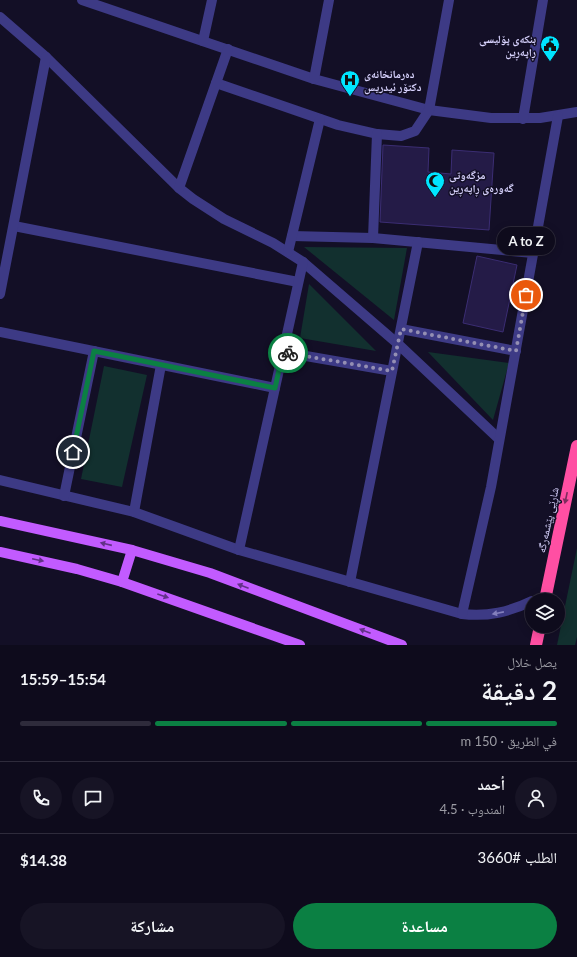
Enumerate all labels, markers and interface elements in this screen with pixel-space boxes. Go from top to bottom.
place label: بنکەی پۆلیسی ڕاپەڕین [479,32,536,61]
public building icon: بنکەی پۆلیسی ڕاپەڕین [539,34,561,62]
place label: دەرمانخانەی دکتۆر ئیدریس [364,67,422,95]
hospital icon: دەرمانخانەی دکتۆر ئیدریس [339,69,361,97]
place label: مزگەوتی گەورەی ڕاپەڕین [449,168,514,197]
mosque icon: مزگەوتی گەورەی ڕاپەڕین [424,170,446,198]
callout: A to Z [497,227,555,255]
text: A to Z [508,233,544,249]
pin [509,278,543,312]
icon: bag [515,284,537,306]
courier [268,333,308,373]
icon: bike [277,342,299,364]
pin [56,435,90,469]
icon: home [62,441,84,463]
street label: شاڕێی پێشمەرگە [534,486,564,555]
one-way arrow [563,492,569,504]
one-way arrow [100,541,112,547]
one-way arrow [32,558,44,564]
one-way arrow [237,582,249,588]
one-way arrow [157,593,169,599]
map controls [525,593,565,633]
button: layers [525,593,565,633]
one-way arrow [492,611,504,617]
one-way arrow [359,628,371,634]
text: يصل خلال [507,654,557,670]
text: 15:54–15:59 [20,670,106,688]
text: 2 دقيقة [481,674,557,706]
text: في الطريق · 150 m [461,733,557,749]
text: أحمد [478,775,505,793]
button: phone [20,777,62,819]
button: chat [72,777,114,819]
button: person [515,777,557,819]
text: المندوب · 4.5 [440,801,505,817]
text: الطلب #3660 [478,848,557,866]
text: $14.38 [20,851,67,869]
button: مشاركة [20,903,285,949]
button: مساعدة [293,903,557,949]

